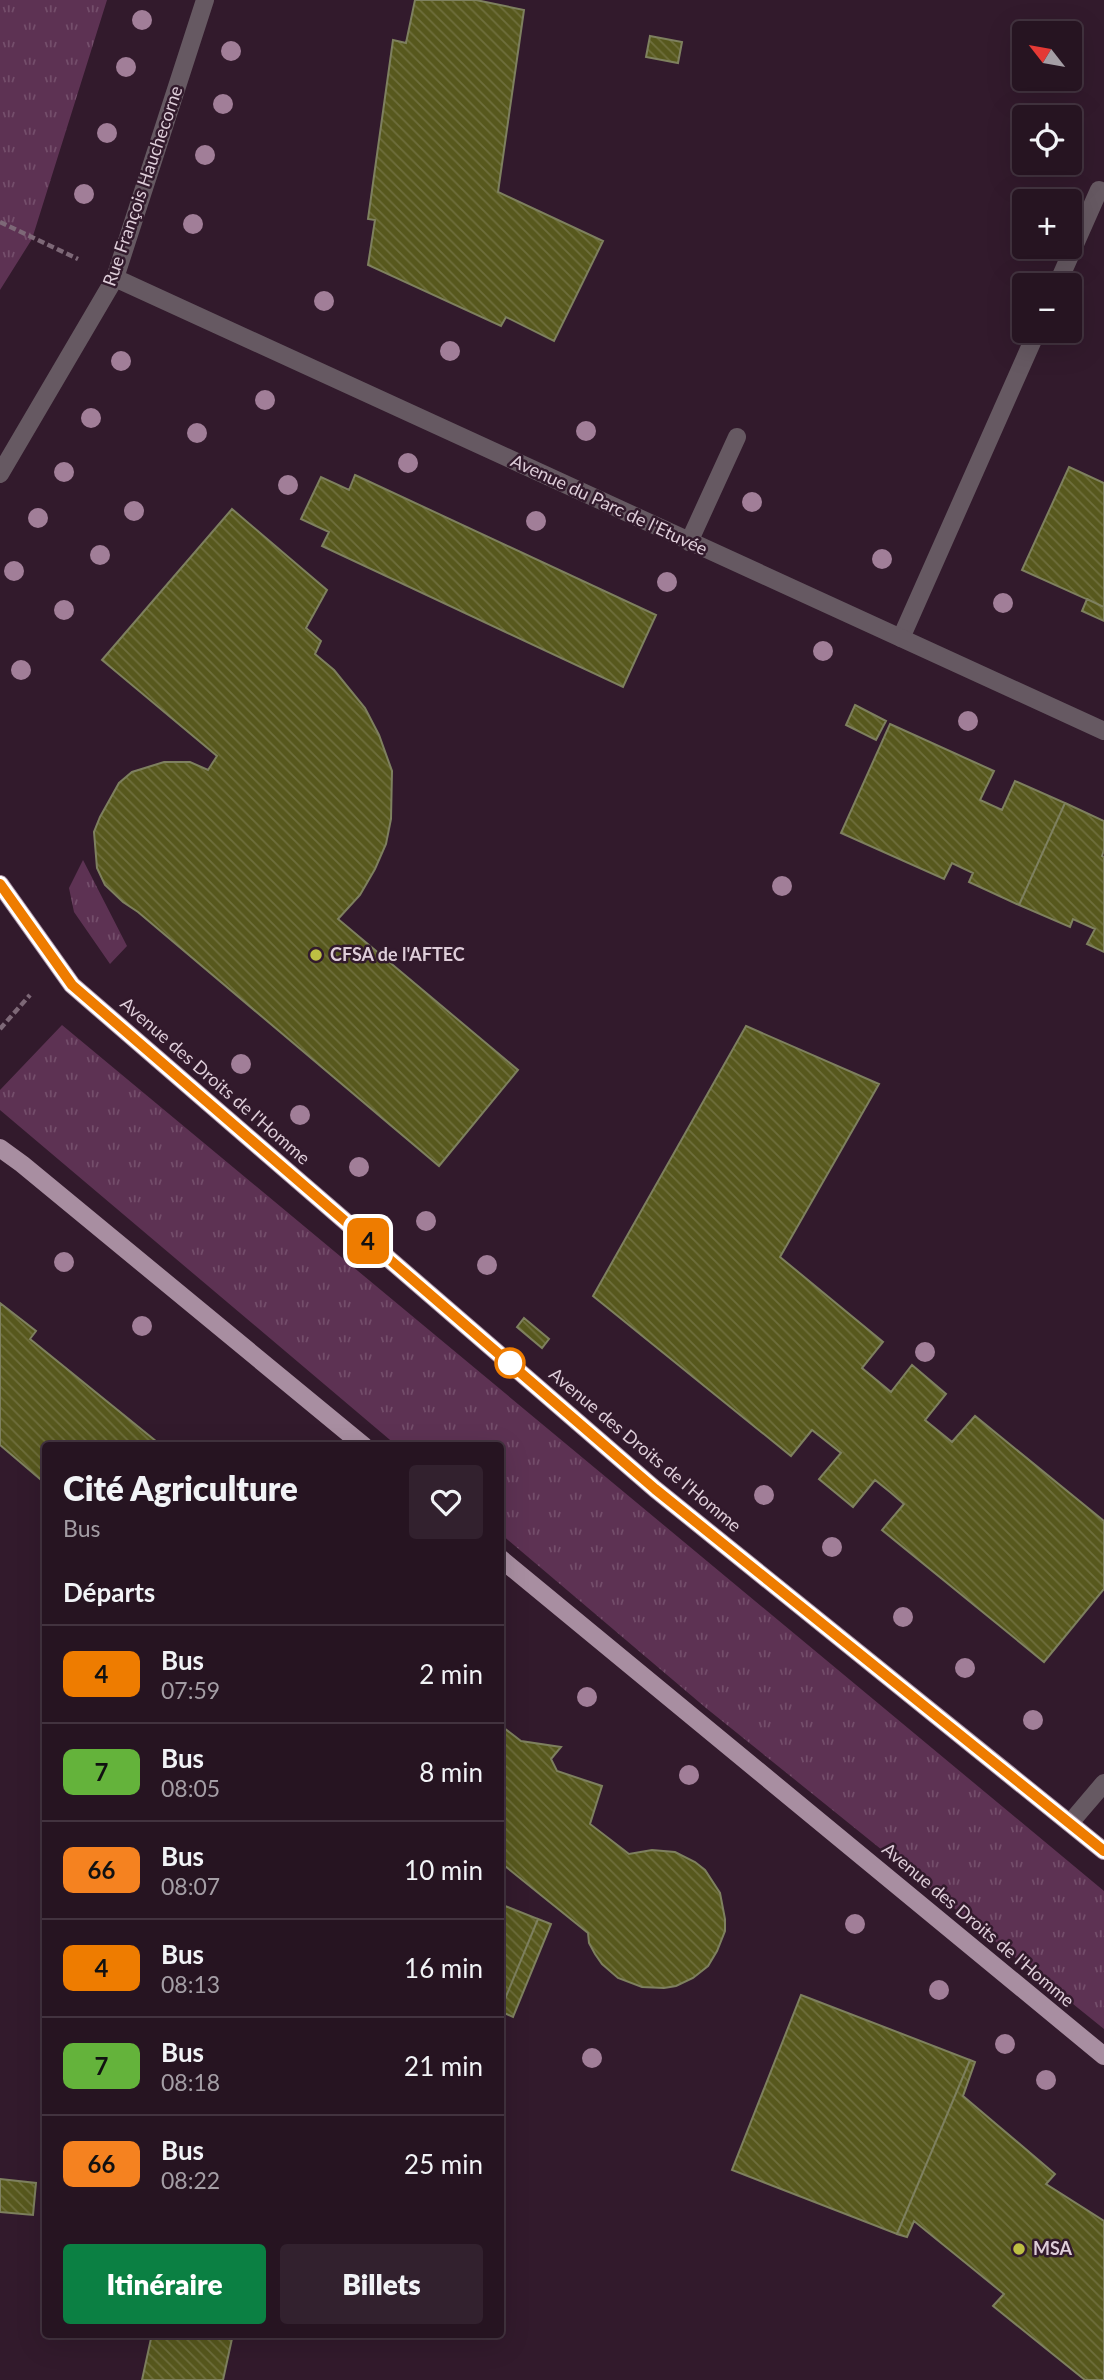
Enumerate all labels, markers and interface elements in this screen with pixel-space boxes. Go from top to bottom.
north arrow [1012,21,1082,91]
map controls [1012,21,1082,343]
street label: Rue François Hauchecorne [97,83,187,289]
button: locate [1012,105,1082,175]
button: + [1012,189,1082,259]
button: − [1012,273,1082,343]
street label: Avenue du Parc de l'Etuvée [508,449,711,559]
place label: CFSA de l'AFTEC [330,943,465,965]
marker: CFSA de l'AFTEC [308,947,324,963]
street label: Avenue des Droits de l'Homme [116,992,315,1169]
line badge: 4 [345,1218,391,1264]
text: 4 [361,1226,375,1255]
unlabelled marker [495,1348,525,1378]
street label: Avenue des Droits de l'Homme [545,1362,746,1536]
button: heart [409,1465,483,1539]
text: Cité Agriculture [63,1468,298,1508]
text: Bus [63,1514,100,1542]
text: Départs [63,1576,155,1608]
text: Bus [161,1644,204,1676]
text: 2 min [419,1658,483,1690]
text: 4 [95,1659,108,1688]
text: 07:59 [161,1676,220,1704]
text: Bus [161,1742,204,1774]
text: 8 min [419,1756,483,1788]
text: 7 [95,1757,108,1786]
text: 08:05 [161,1774,220,1802]
street label: Avenue des Droits de l'Homme [878,1837,1079,2011]
text: Bus [161,1840,204,1872]
text: 10 min [404,1854,483,1886]
text: 66 [88,1855,115,1884]
text: 08:07 [161,1872,220,1900]
text: Bus [161,1938,204,1970]
text: 16 min [404,1952,483,1984]
text: 4 [95,1953,108,1982]
text: 08:13 [161,1970,220,1998]
text: Bus [161,2036,204,2068]
text: 21 min [404,2050,483,2082]
text: 7 [95,2051,108,2080]
text: 08:18 [161,2068,220,2096]
text: Bus [161,2134,204,2166]
text: 25 min [404,2148,483,2180]
text: 66 [88,2149,115,2178]
text: 08:22 [161,2166,220,2194]
place label: MSA [1033,2237,1073,2259]
marker: MSA [1011,2241,1027,2257]
button: Itinéraire [63,2244,266,2324]
button: Billets [280,2244,483,2324]

